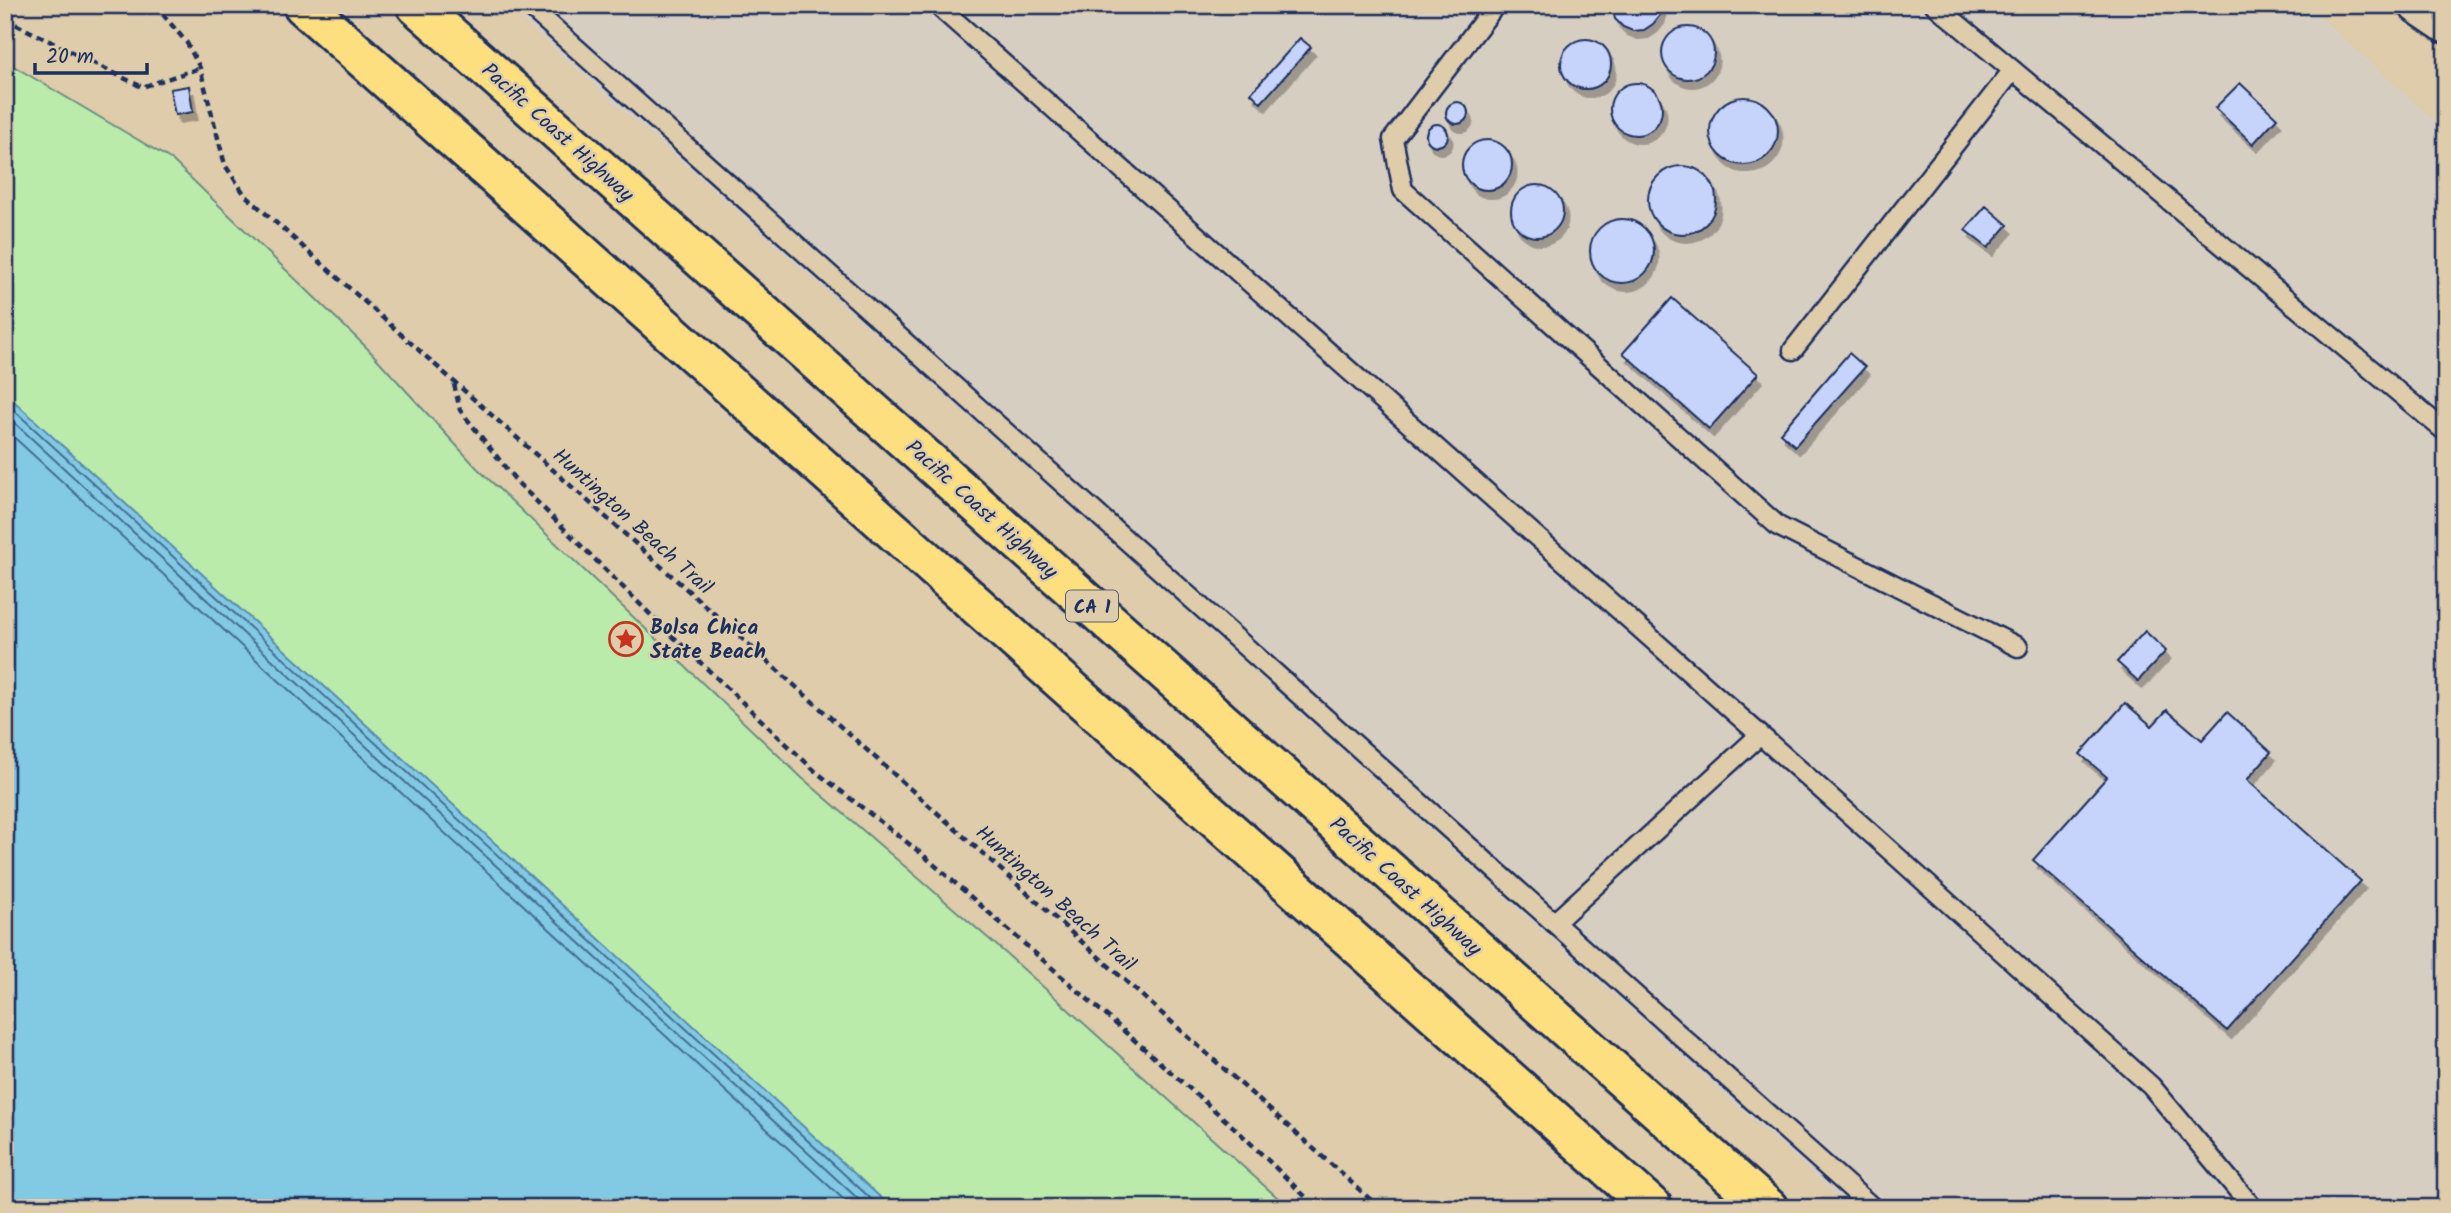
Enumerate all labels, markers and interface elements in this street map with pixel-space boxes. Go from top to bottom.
scale bar [35,32,147,76]
text: 20 m [46,41,94,74]
street label: Pacific Coast Highway [473,55,641,211]
street label: Pacific Coast Highway [897,432,1065,588]
street label: Huntington Beach Trail [544,441,720,604]
road number: CA 1 [1066,590,1118,622]
place label: Bolsa Chica State Beach [650,612,766,669]
place icon: Bolsa Chica State Beach [607,620,645,658]
street label: Pacific Coast Highway [1321,809,1489,965]
street label: Huntington Beach Trail [967,818,1143,981]

